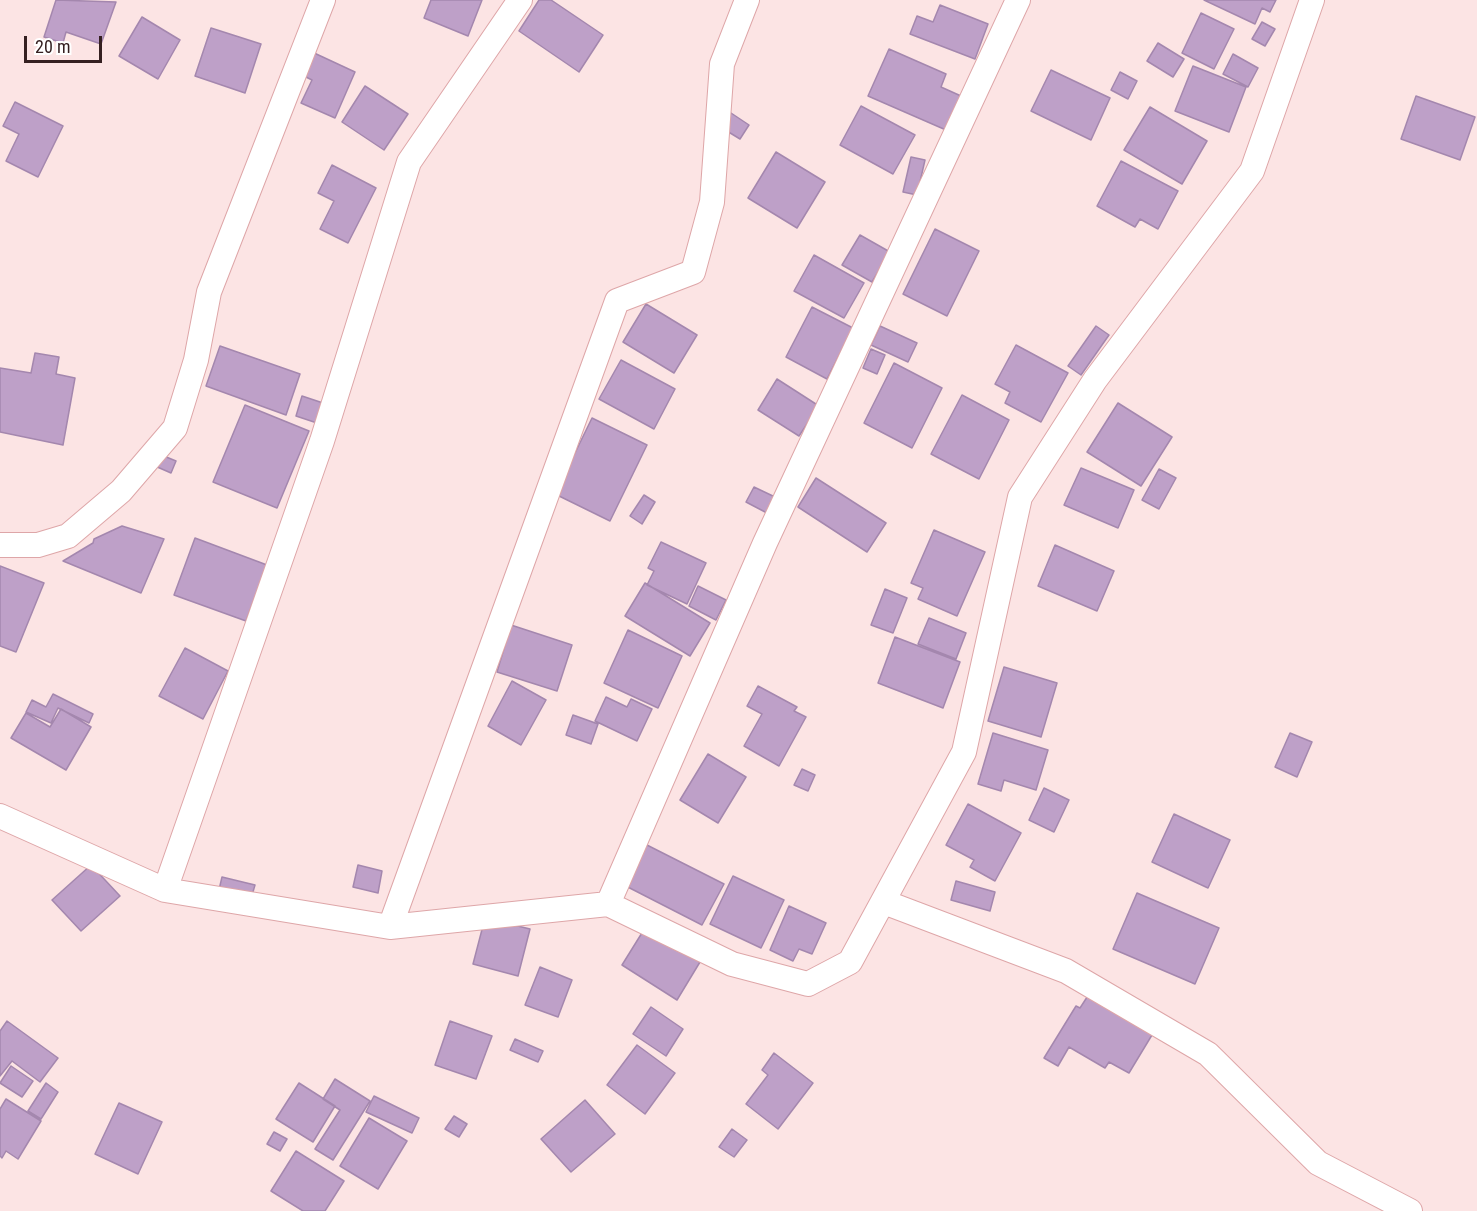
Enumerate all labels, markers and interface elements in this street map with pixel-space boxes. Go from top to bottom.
scale bar [27,24,105,62]
text: 20 m [35,36,70,57]

